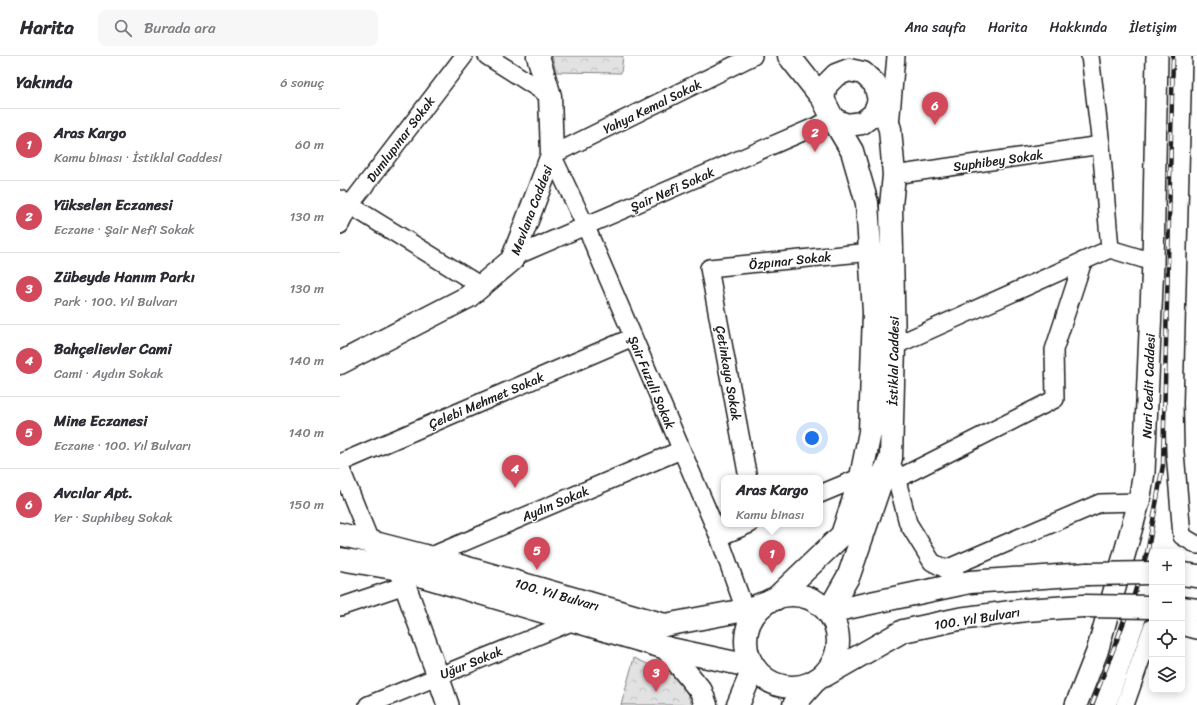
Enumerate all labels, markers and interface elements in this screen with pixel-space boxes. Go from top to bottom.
search box [98,10,378,46]
text: Harita [20,11,74,44]
text: Burada ara [144,15,216,41]
text: Ana sayfa [905,15,966,40]
text: Harita [988,15,1028,40]
text: Hakkında [1050,15,1107,40]
text: İletişim [1129,15,1177,40]
icon: search [112,17,134,39]
text: Yakında [16,67,72,97]
text: 6 sonuç [280,71,324,94]
street label: Yahya Kemal Sokak [599,73,706,140]
street label: Dumlupınar Sokak [360,91,441,187]
pin: 6 [922,92,948,125]
pin: 2 [802,119,828,152]
text: Aras Kargo [54,120,126,146]
text: 1 [26,133,32,156]
text: 60 m [295,133,324,156]
street label: Suphibey Sokak [951,143,1045,178]
text: Kamu binası · İstiklal Caddesi [54,146,222,169]
street label: Şair Nefi Sokak [626,161,718,218]
street label: Mevlana Caddesi [504,162,559,258]
text: Yükselen Eczanesi [54,192,173,218]
text: 2 [25,205,33,228]
text: 130 m [290,205,324,228]
text: Eczane · Şair Nefi Sokak [54,218,195,241]
street label: Özpınar Sokak [748,245,832,276]
text: Zübeyde Hanım Parkı [54,264,195,290]
text: 3 [25,277,33,300]
text: 130 m [290,277,324,300]
text: Park · 100. Yıl Bulvarı [54,290,178,313]
street label: İstiklal Caddesi [881,316,906,407]
street label: Çetinkaya Sokak [709,324,748,423]
street label: Şair Fuzuli Sokak [621,332,682,433]
street label: Nuri Cedit Caddesi [1135,333,1162,439]
text: Bahçelievler Cami [54,336,172,362]
text: 4 [25,349,33,372]
text: 140 m [289,349,324,372]
text: Cami · Aydın Sokak [54,362,164,385]
street label: Çelebi Mehmet Sokak [425,366,548,435]
text: Mine Eczanesi [54,408,147,434]
text: 5 [25,421,33,444]
text: 140 m [289,421,324,444]
your location [802,428,822,448]
text: Eczane · 100. Yıl Bulvarı [54,434,191,457]
pin: 4 [502,455,528,488]
popup [721,475,823,527]
text: Aras Kargo [736,477,808,503]
street label: Aydın Sokak [517,479,593,528]
text: Avcılar Apt. [54,480,133,506]
text: 6 [25,493,33,516]
text: 150 m [289,493,324,516]
text: Kamu binası [736,503,804,526]
text: Yer · Suphibey Sokak [54,506,173,529]
pin: 5 [524,537,550,570]
pin: 1 [759,540,785,573]
map controls [1149,549,1185,693]
button: + [1149,549,1185,585]
street label: 100. Yıl Bulvarı [512,571,602,618]
button: − [1149,585,1185,621]
street label: 100. Yıl Bulvarı [932,600,1022,637]
button: locate [1149,621,1185,657]
street label: Uğur Sokak [436,639,506,685]
button: layers [1149,657,1185,693]
pin: 3 [643,659,669,692]

